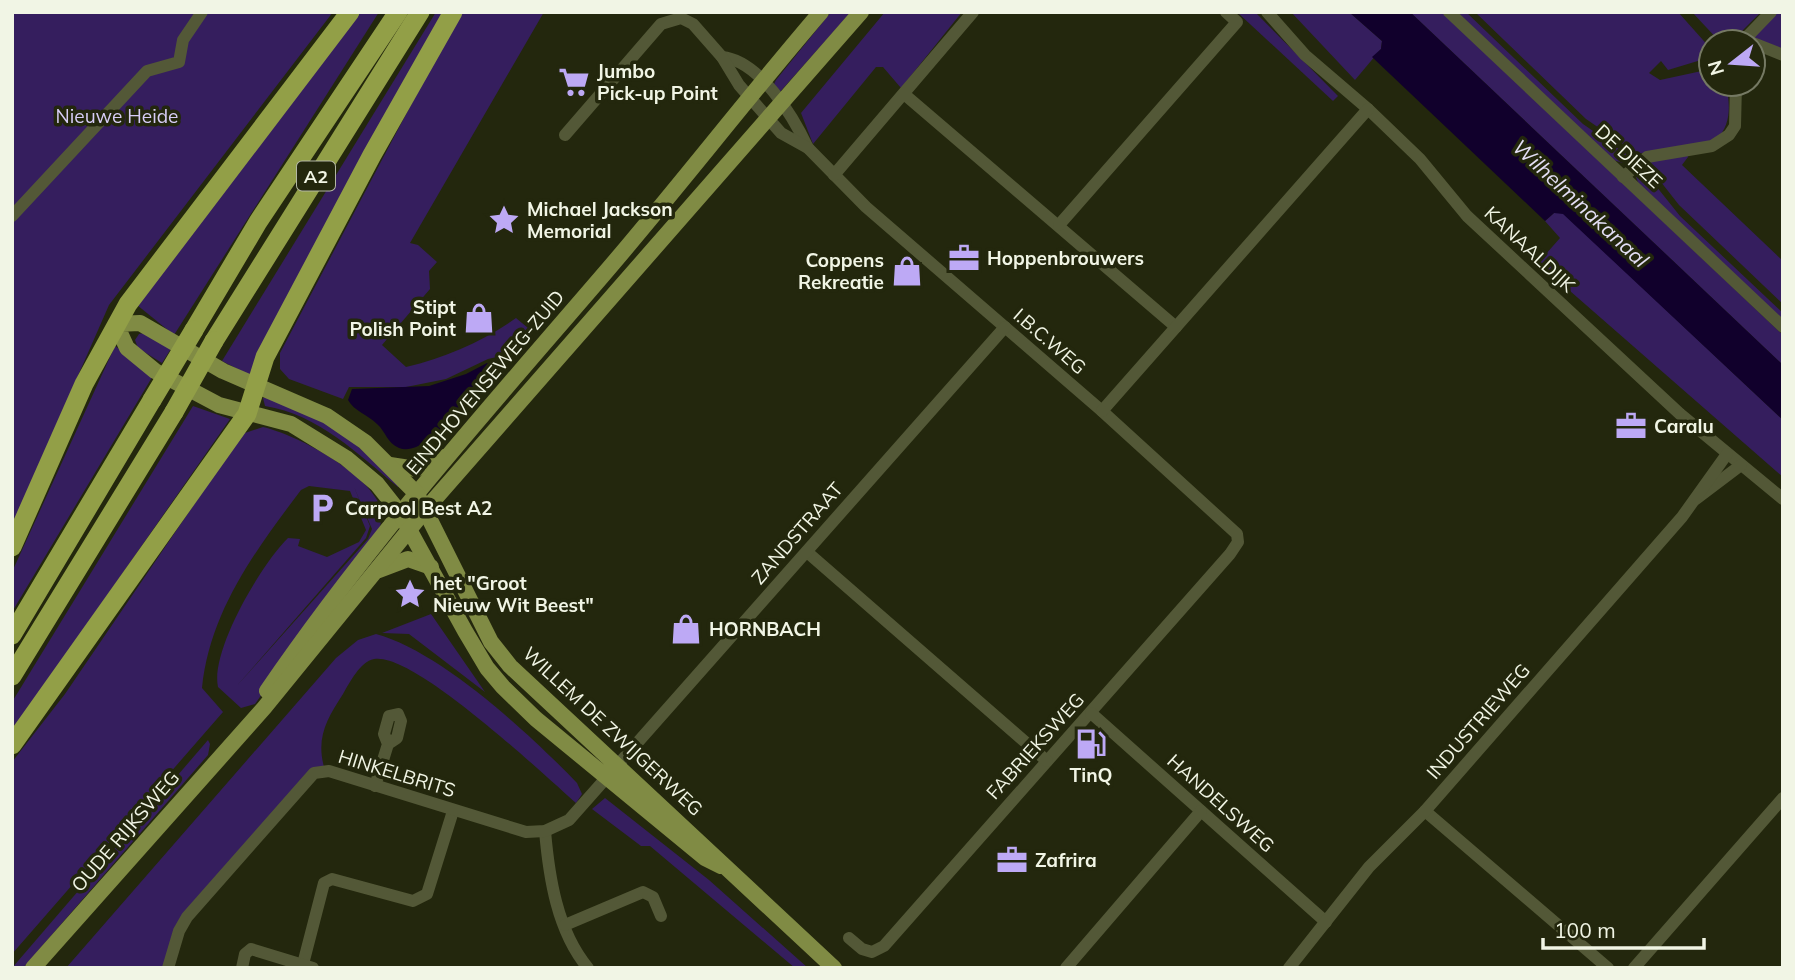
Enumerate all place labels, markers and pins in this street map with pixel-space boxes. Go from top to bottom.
place label: Jumbo Pick-up Point [597,59,718,105]
supermarket icon: Jumbo Pick-up Point [557,65,591,99]
place label: Michael Jackson Memorial [527,197,673,243]
place icon: Michael Jackson Memorial [487,203,521,237]
office icon: Hoppenbrouwers [947,241,981,275]
place label: Hoppenbrouwers [987,246,1144,270]
place label: Coppens Rekreatie [798,248,884,294]
shop icon: Coppens Rekreatie [890,254,924,288]
place label: Stipt Polish Point [349,295,456,341]
shop icon: Stipt Polish Point [462,301,496,335]
office icon: Caralu [1614,409,1648,443]
place label: Caralu [1654,414,1714,438]
parking icon: Carpool Best A2 [305,491,339,525]
place label: Carpool Best A2 [345,496,492,520]
place label: het "Groot Nieuw Wit Beest" [433,571,594,617]
place icon: het "Groot Nieuw Wit Beest" [393,577,427,611]
shop icon: HORNBACH [669,612,703,646]
place label: HORNBACH [709,617,821,641]
fuel station icon: TinQ [1074,727,1108,761]
place label: TinQ [1069,763,1113,787]
office icon: Zafrira [995,843,1029,877]
place label: Zafrira [1035,848,1097,872]

